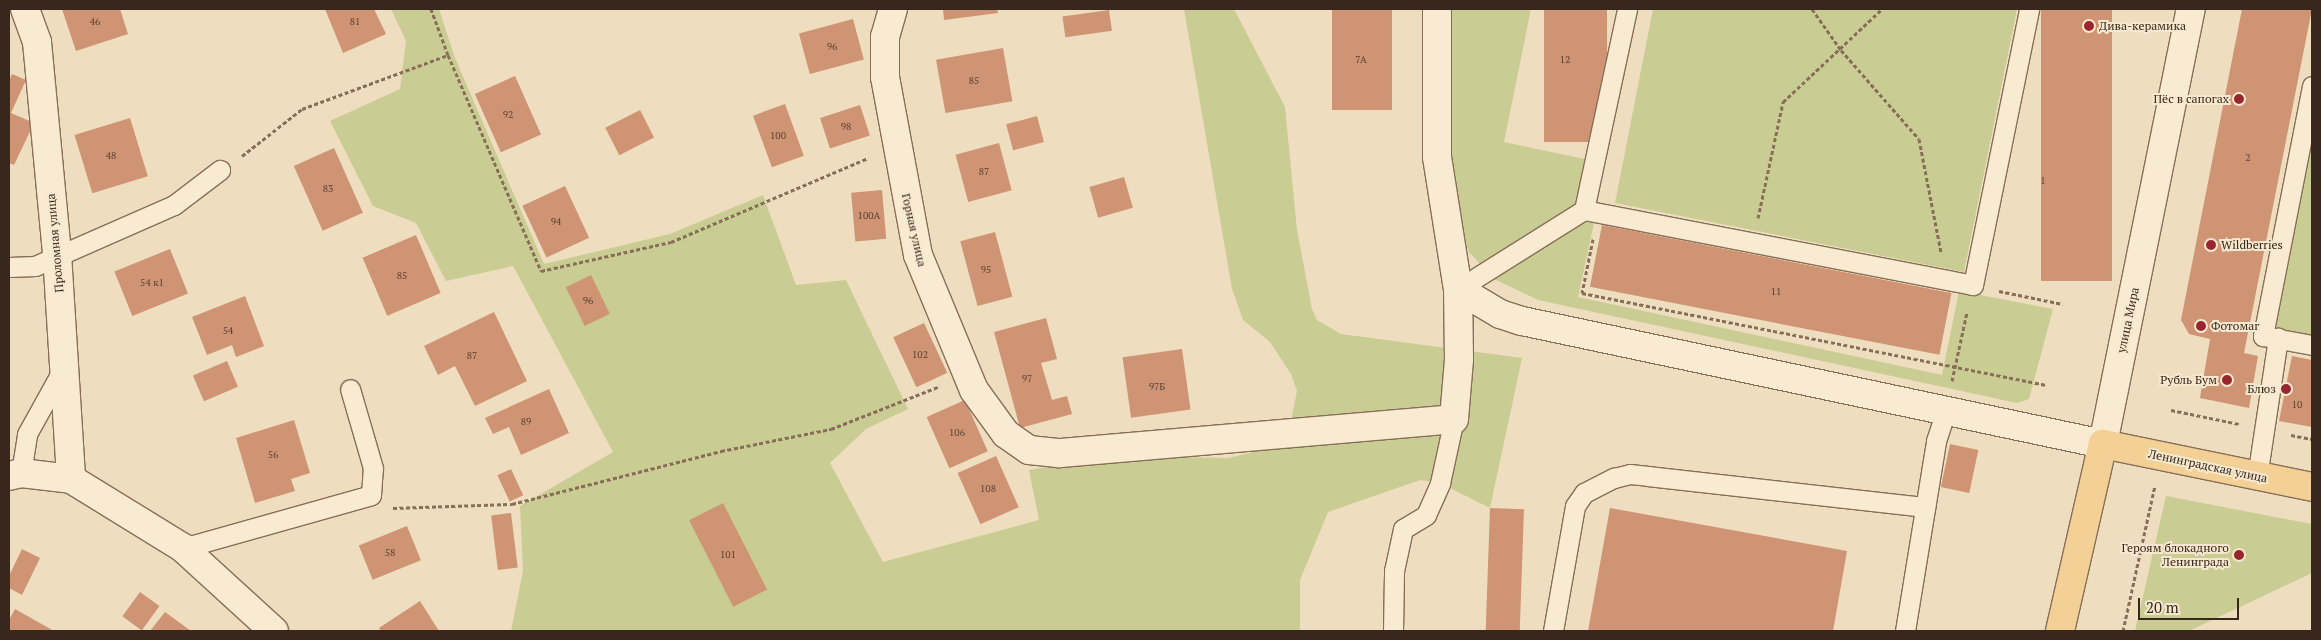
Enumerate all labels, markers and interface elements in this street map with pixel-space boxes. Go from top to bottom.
house number: 46 [90,16,100,28]
house number: 81 [350,16,360,28]
place label: Дива-керамика [2099,19,2186,33]
marker: Дива-керамика [2083,20,2095,32]
house number: 96 [827,41,837,53]
house number: 7А [1355,54,1367,66]
house number: 12 [1560,54,1570,66]
house number: 85 [969,75,979,87]
place label: Пёс в сапогах [2154,92,2229,106]
marker: Пёс в сапогах [2233,93,2245,105]
house number: 92 [503,109,513,121]
house number: 98 [841,121,851,133]
house number: 100 [770,130,786,142]
house number: 48 [106,150,116,162]
house number: 2 [2245,152,2251,164]
house number: 87 [979,166,989,178]
house number: 1 [2040,175,2046,187]
house number: 83 [323,183,333,195]
street label: Горная улица [899,192,929,268]
street label: Проломная улица [43,193,67,293]
house number: 100А [858,210,880,222]
house number: 94 [551,216,561,228]
place label: Wildberries [2221,238,2283,252]
marker: Wildberries [2205,239,2217,251]
house number: 95 [981,264,991,276]
house number: 85 [397,270,407,282]
house number: 54 к1 [140,277,164,289]
house number: 11 [1771,286,1781,298]
street label: улица Мира [2114,286,2142,354]
house number: 96 [583,295,593,307]
place label: Фотомаг [2211,319,2259,333]
marker: Фотомаг [2195,320,2207,332]
house number: 54 [223,325,233,337]
house number: 102 [912,349,928,361]
house number: 87 [467,350,477,362]
house number: 97 [1022,373,1032,385]
place label: Рубль Бум [2160,373,2217,387]
marker: Рубль Бум [2221,374,2233,386]
house number: 97Б [1149,381,1165,393]
place label: Блюз [2247,382,2276,396]
marker: Блюз [2280,383,2292,395]
house number: 10 [2292,399,2302,411]
house number: 89 [521,416,531,428]
house number: 106 [949,427,965,439]
street label: Ленинградская улица [2147,446,2269,486]
house number: 56 [268,449,278,461]
house number: 108 [980,483,996,495]
place label: Героям блокадного Ленинграда [2121,541,2229,569]
house number: 58 [385,547,395,559]
house number: 101 [720,549,736,561]
marker: Героям блокадного Ленинграда [2233,549,2245,561]
scale bar [2141,588,2242,620]
text: 20 m [2146,597,2179,617]

